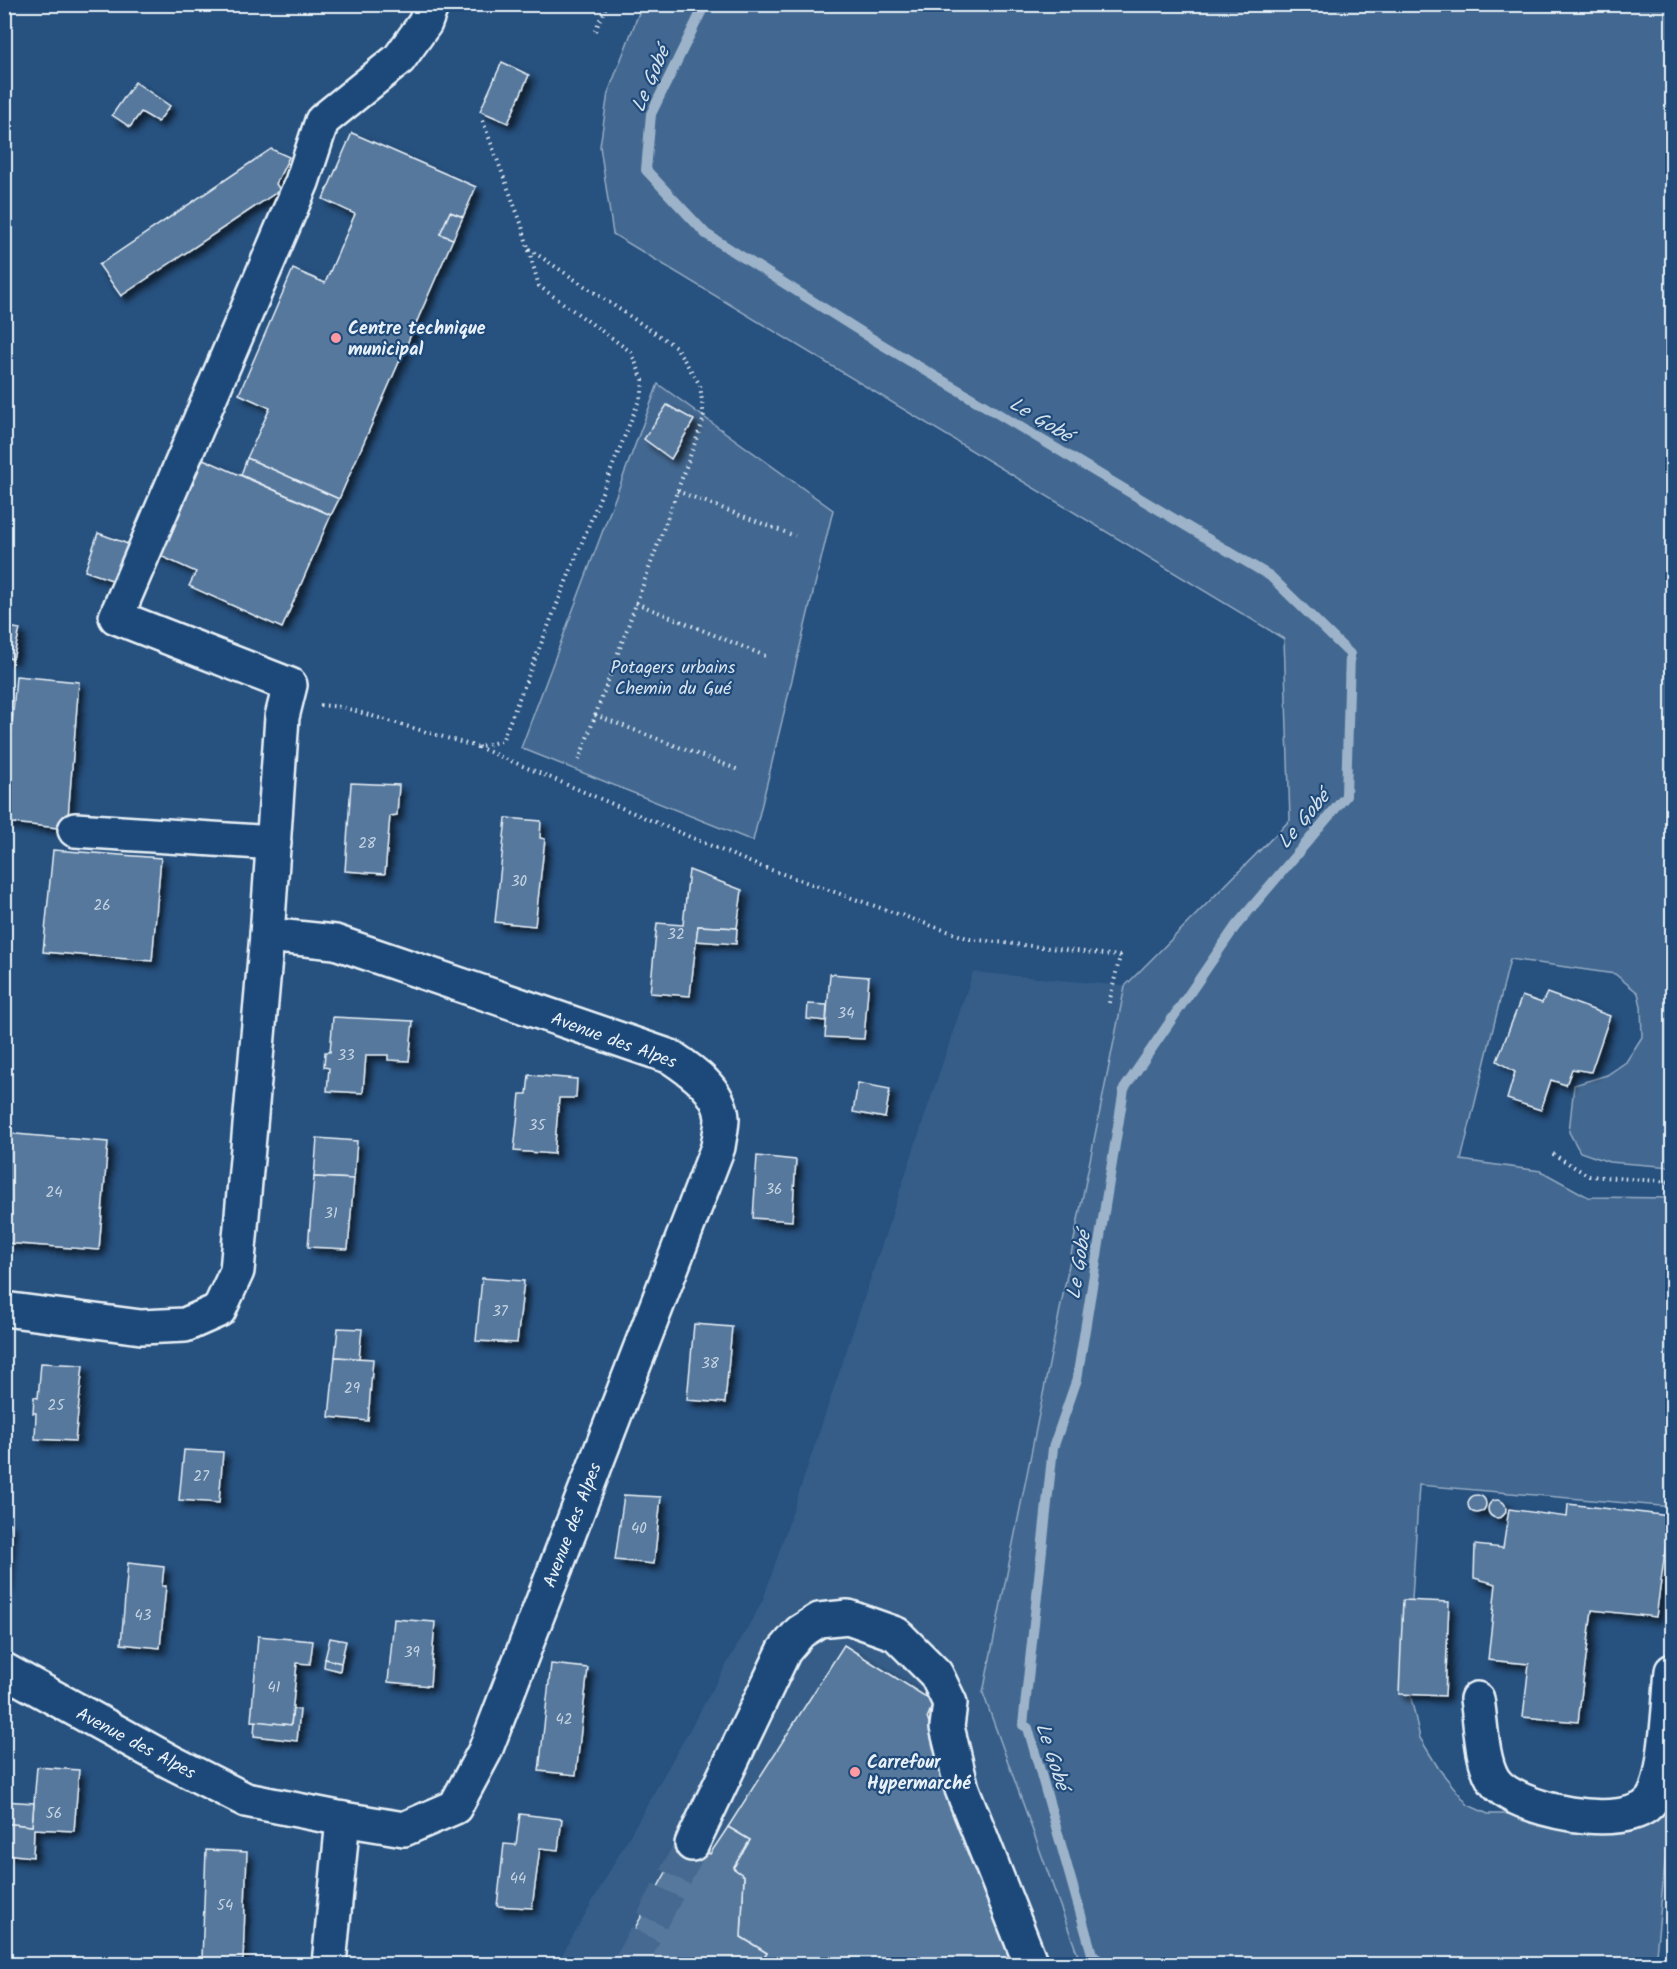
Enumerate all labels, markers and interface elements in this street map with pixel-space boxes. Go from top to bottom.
water label: Le Gobé [624,37,682,118]
place label: Centre technique municipal [348,315,486,365]
marker: Centre technique municipal [329,331,343,345]
water label: Le Gobé [1002,389,1082,455]
park label: Potagers urbains Chemin du Gué [611,654,736,704]
water label: Le Gobé [1270,780,1342,857]
house number: 28 [358,832,377,856]
house number: 30 [511,870,528,894]
house number: 26 [93,894,111,918]
house number: 32 [667,923,685,947]
house number: 34 [838,1002,854,1026]
street label: Avenue des Alpes [547,1005,681,1078]
house number: 33 [337,1044,355,1068]
house number: 35 [529,1114,546,1138]
house number: 36 [766,1178,782,1202]
house number: 24 [46,1181,62,1205]
house number: 31 [324,1202,338,1226]
water label: Le Gobé [1059,1224,1102,1302]
house number: 37 [492,1300,509,1324]
house number: 38 [701,1352,720,1376]
house number: 29 [344,1377,361,1401]
house number: 25 [48,1394,65,1418]
street label: Avenue des Alpes [536,1458,611,1592]
house number: 27 [193,1465,210,1489]
house number: 40 [631,1517,647,1541]
house number: 43 [135,1604,152,1628]
house number: 39 [404,1641,421,1665]
house number: 41 [268,1676,281,1700]
street label: Avenue des Alpes [70,1701,201,1788]
house number: 42 [556,1708,572,1732]
water label: Le Gobé [1025,1719,1079,1799]
place label: Carrefour Hypermarché [867,1749,971,1799]
marker: Carrefour Hypermarché [848,1765,862,1779]
house number: 56 [46,1802,62,1826]
house number: 44 [510,1867,526,1891]
house number: 54 [217,1894,233,1918]

